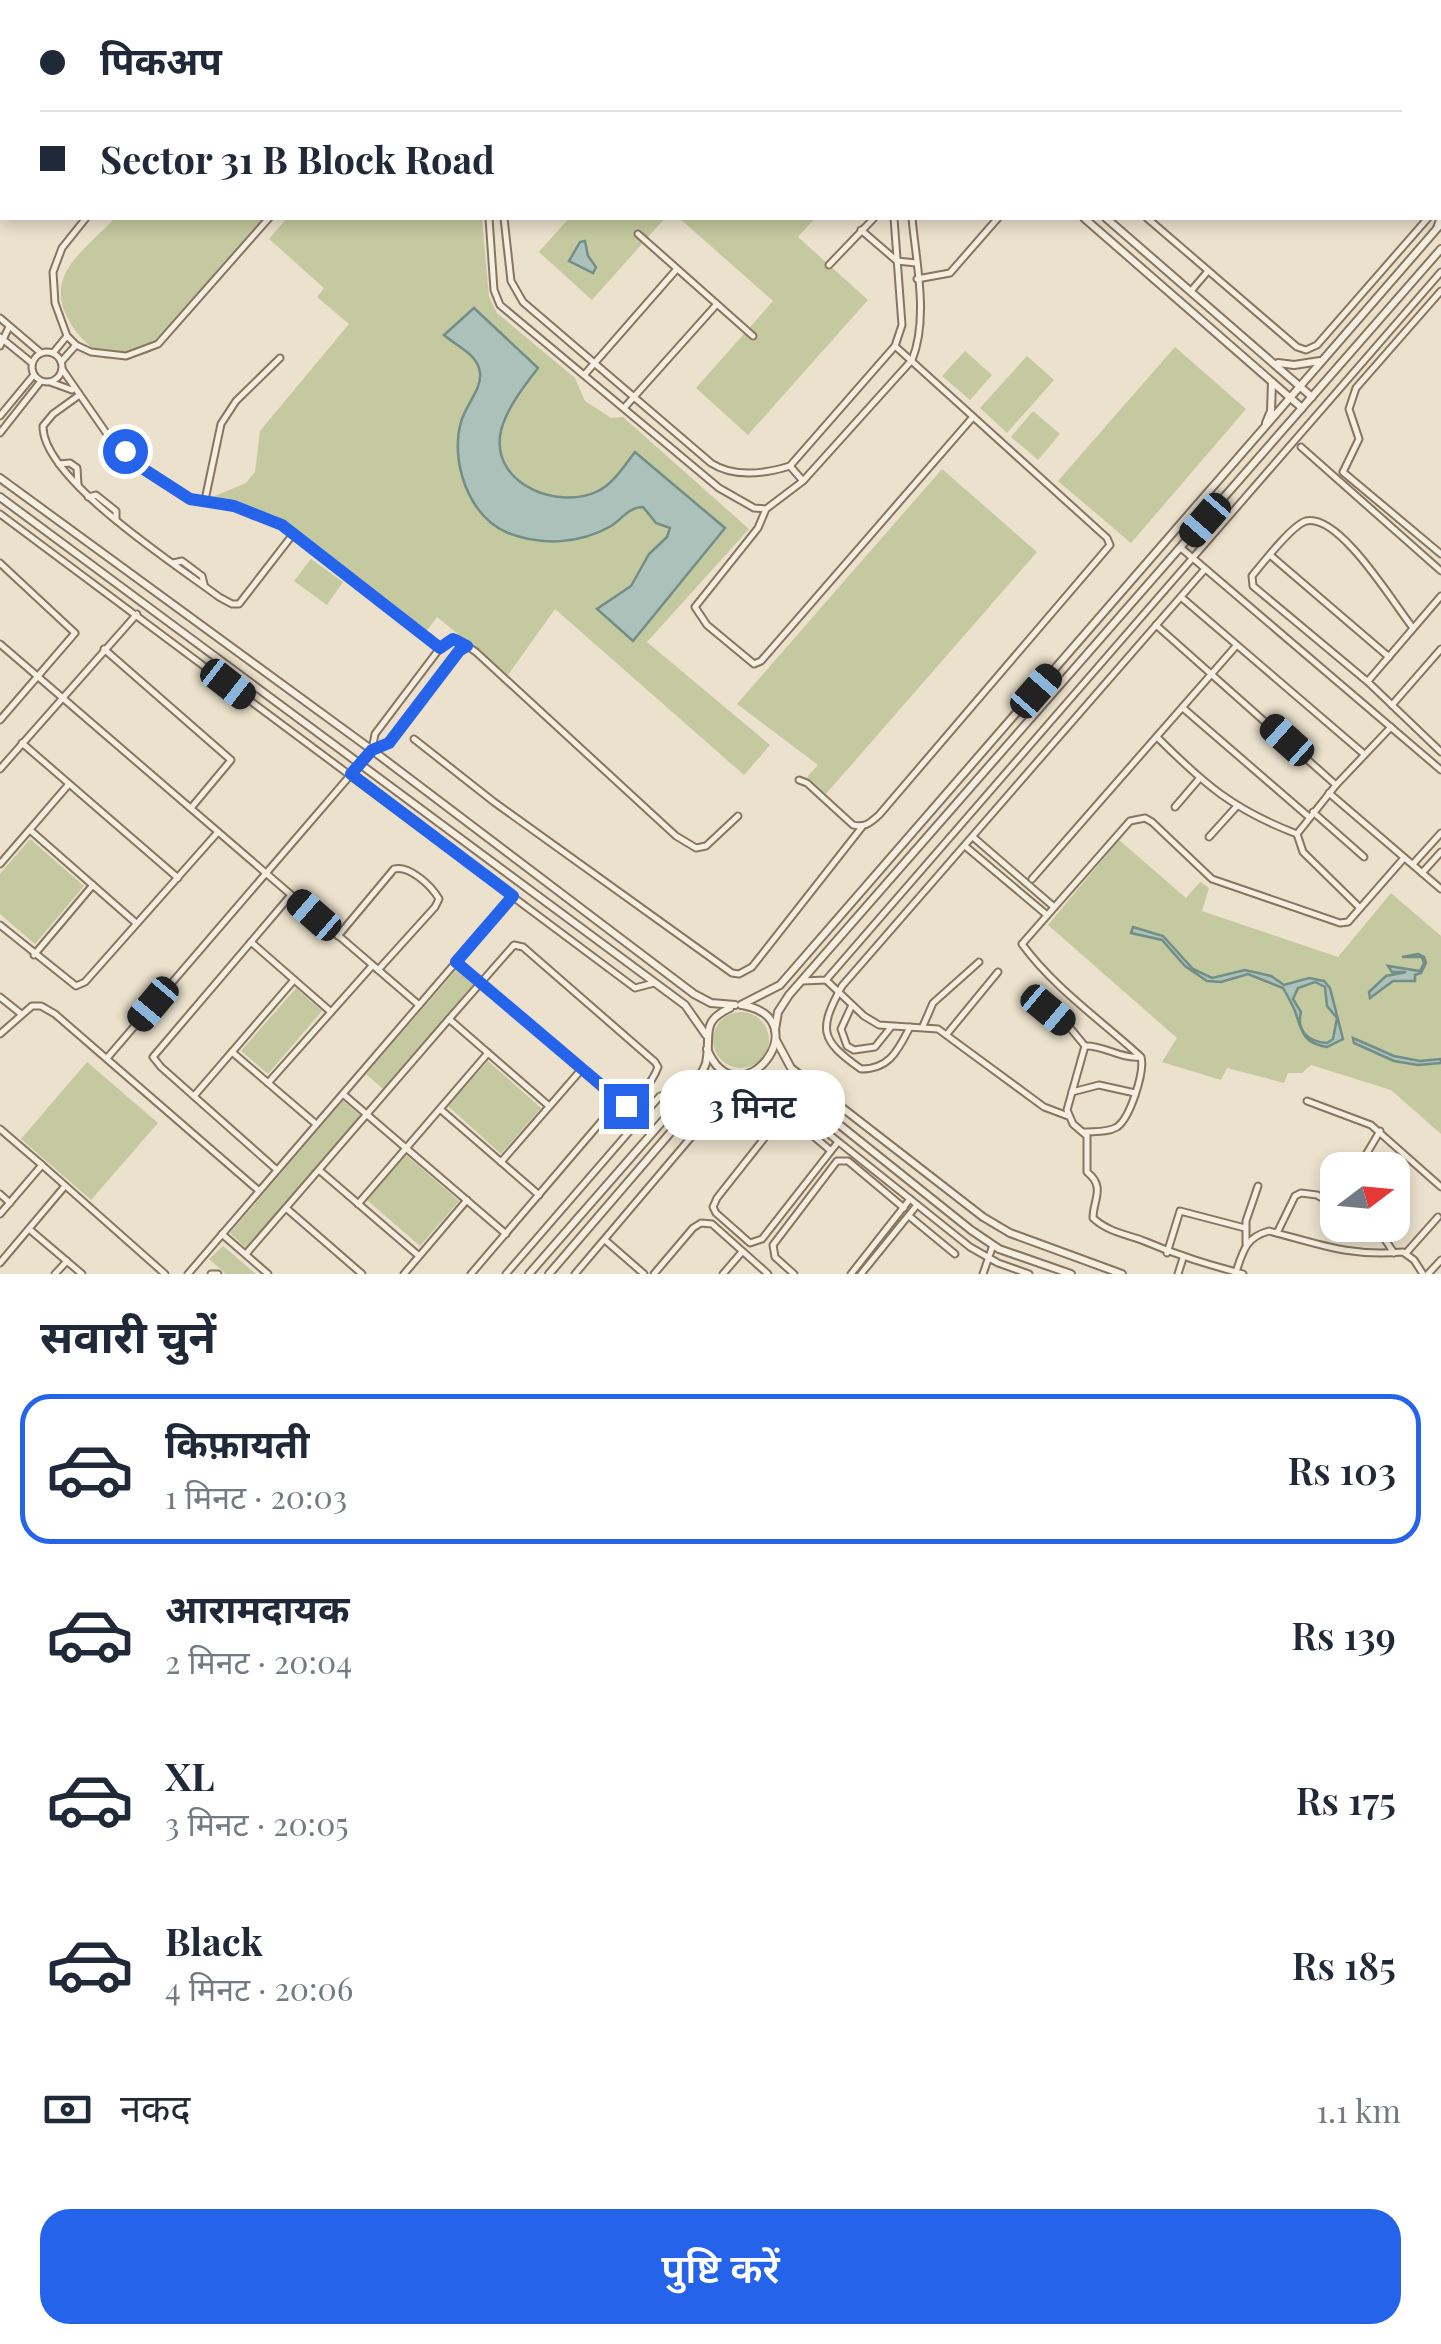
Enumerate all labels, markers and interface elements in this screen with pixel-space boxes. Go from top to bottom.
text: पिकअप [100,34,222,85]
text: Sector 31 B Block Road [100,133,495,184]
route start [103,429,148,474]
car [1174,488,1236,552]
car [195,654,261,714]
car [1005,659,1067,723]
car [1255,709,1319,771]
car [282,884,346,946]
car [122,971,184,1037]
car [1015,979,1081,1041]
callout: 3 मिनट [661,1071,846,1141]
text: 3 मिनट [709,1083,796,1126]
route end [604,1084,649,1129]
north arrow [1320,1152,1410,1242]
map controls [1320,1152,1410,1242]
text: सवारी चुनें [40,1304,216,1364]
text: किफ़ायती [165,1417,309,1468]
icon: car [45,1424,135,1514]
text: Rs 103 [1287,1444,1396,1495]
text: 1 मिनट · 20:03 [165,1474,347,1517]
text: आरामदायक [165,1582,349,1633]
icon: car [45,1589,135,1679]
text: Rs 139 [1291,1609,1396,1660]
text: 2 मिनट · 20:04 [165,1639,352,1682]
text: XL [165,1750,214,1801]
icon: car [45,1754,135,1844]
text: Rs 175 [1296,1774,1396,1825]
text: 3 मिनट · 20:05 [165,1801,349,1844]
text: Black [165,1915,263,1966]
icon: car [45,1919,135,2009]
text: Rs 185 [1292,1939,1396,1990]
text: 4 मिनट · 20:06 [165,1966,353,2009]
text: नकद [120,2081,190,2132]
icon: cash [40,2082,95,2137]
text: 1.1 km [1316,2088,1401,2131]
button: पुष्टि करें [40,2209,1401,2324]

